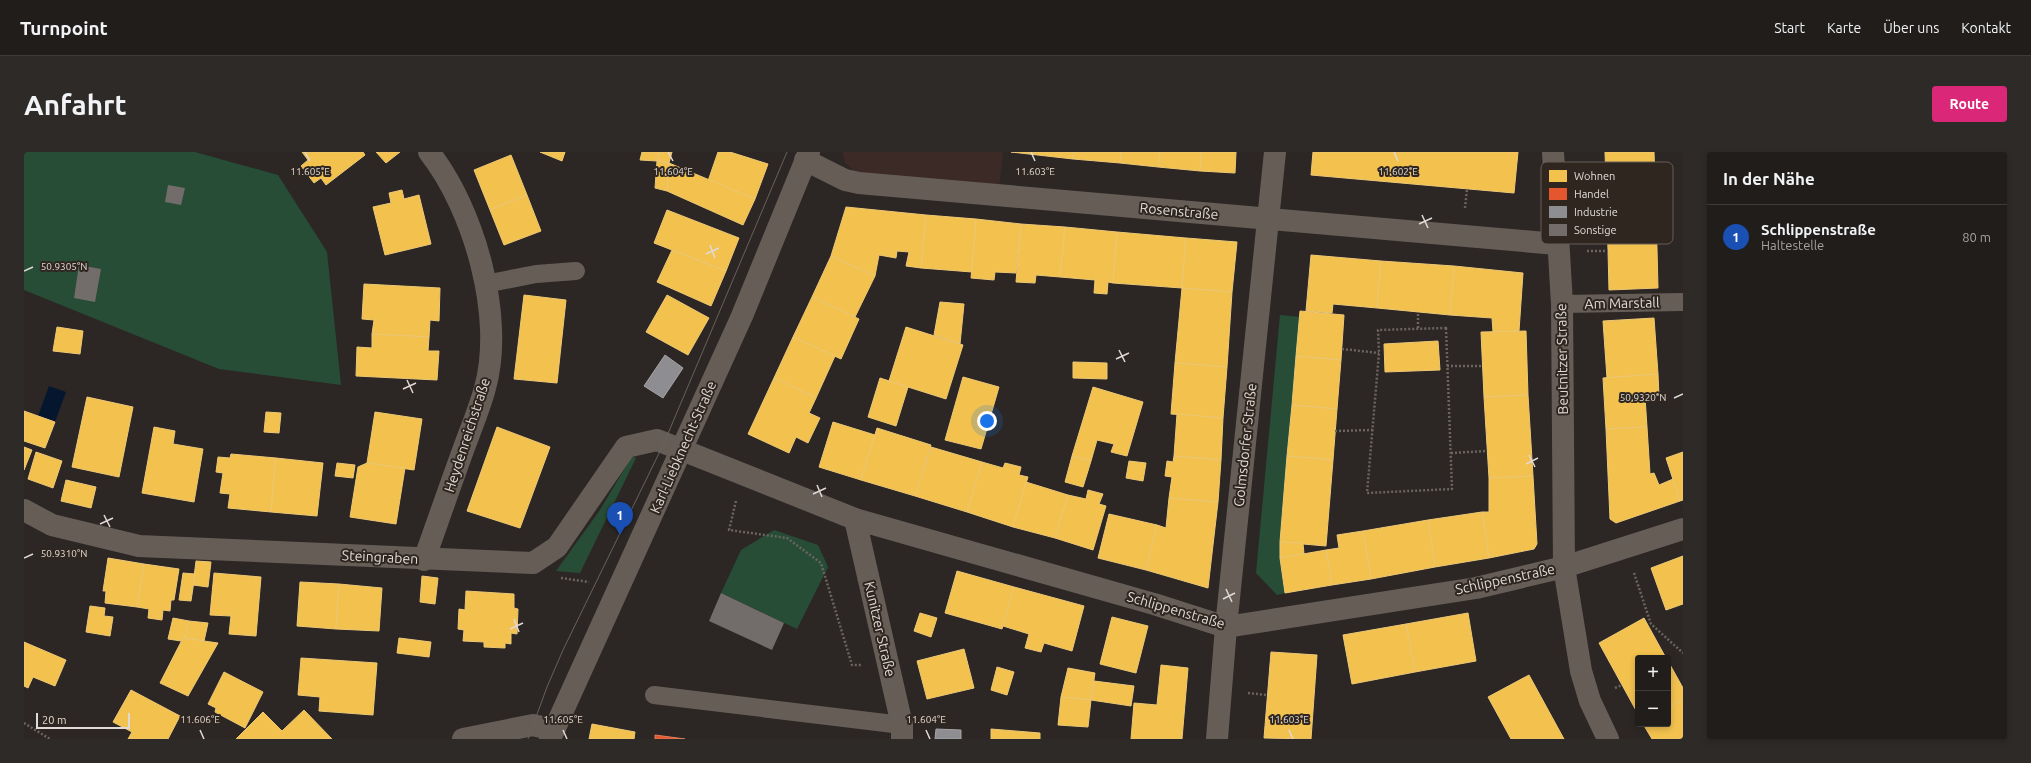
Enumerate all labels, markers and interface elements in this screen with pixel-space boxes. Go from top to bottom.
text: Turnpoint [20,17,108,39]
text: Start [1774,20,1805,36]
text: Karte [1827,20,1861,36]
text: Über uns [1883,20,1939,36]
text: Kontakt [1961,20,2011,36]
button: Route [1932,86,2007,122]
text: Anfahrt [24,89,127,120]
legend [1541,162,1673,244]
text: 11.605°E [290,166,330,177]
text: 11.604°E [653,166,693,177]
text: 11.603°E [1015,166,1055,177]
text: 11.602°E [1378,166,1418,177]
text: In der Nähe [1723,169,1815,188]
text: Wohnen [1574,170,1615,182]
text: Handel [1574,188,1609,200]
street label: Rosenstraße [1139,200,1219,222]
text: Industrie [1574,206,1618,218]
text: Schlippenstraße [1761,221,1876,238]
text: Sonstige [1574,224,1617,236]
text: 1 [1732,230,1740,244]
text: 80 m [1962,230,1991,244]
text: Haltestelle [1761,238,1824,252]
text: 50.9305°N [41,261,87,272]
street label: Am Marstall [1584,294,1660,312]
street label: Beutnitzer Straße [1553,303,1571,415]
street label: Heydenreichstraße [441,376,493,494]
street label: Karl-Liebknecht-Straße [647,378,719,516]
street label: Golmsdorfer Straße [1231,382,1259,508]
text: 50.9320°N [1620,392,1666,403]
your location [977,411,997,431]
pin: 1 [607,502,633,535]
street label: Steingraben [341,547,419,567]
text: 50.9310°N [41,548,87,559]
street label: Schlippenstraße [1454,561,1556,597]
street label: Kunitzer Straße [861,580,899,678]
street label: Schlippenstraße [1125,588,1227,632]
map controls [1635,655,1671,727]
button: + [1635,655,1671,691]
button: − [1635,691,1671,727]
scale bar [36,711,130,730]
text: 20 m [42,714,66,726]
text: 11.606°E [180,714,220,725]
text: 11.605°E [543,714,583,725]
text: 11.604°E [906,714,946,725]
text: 11.603°E [1269,714,1309,725]

